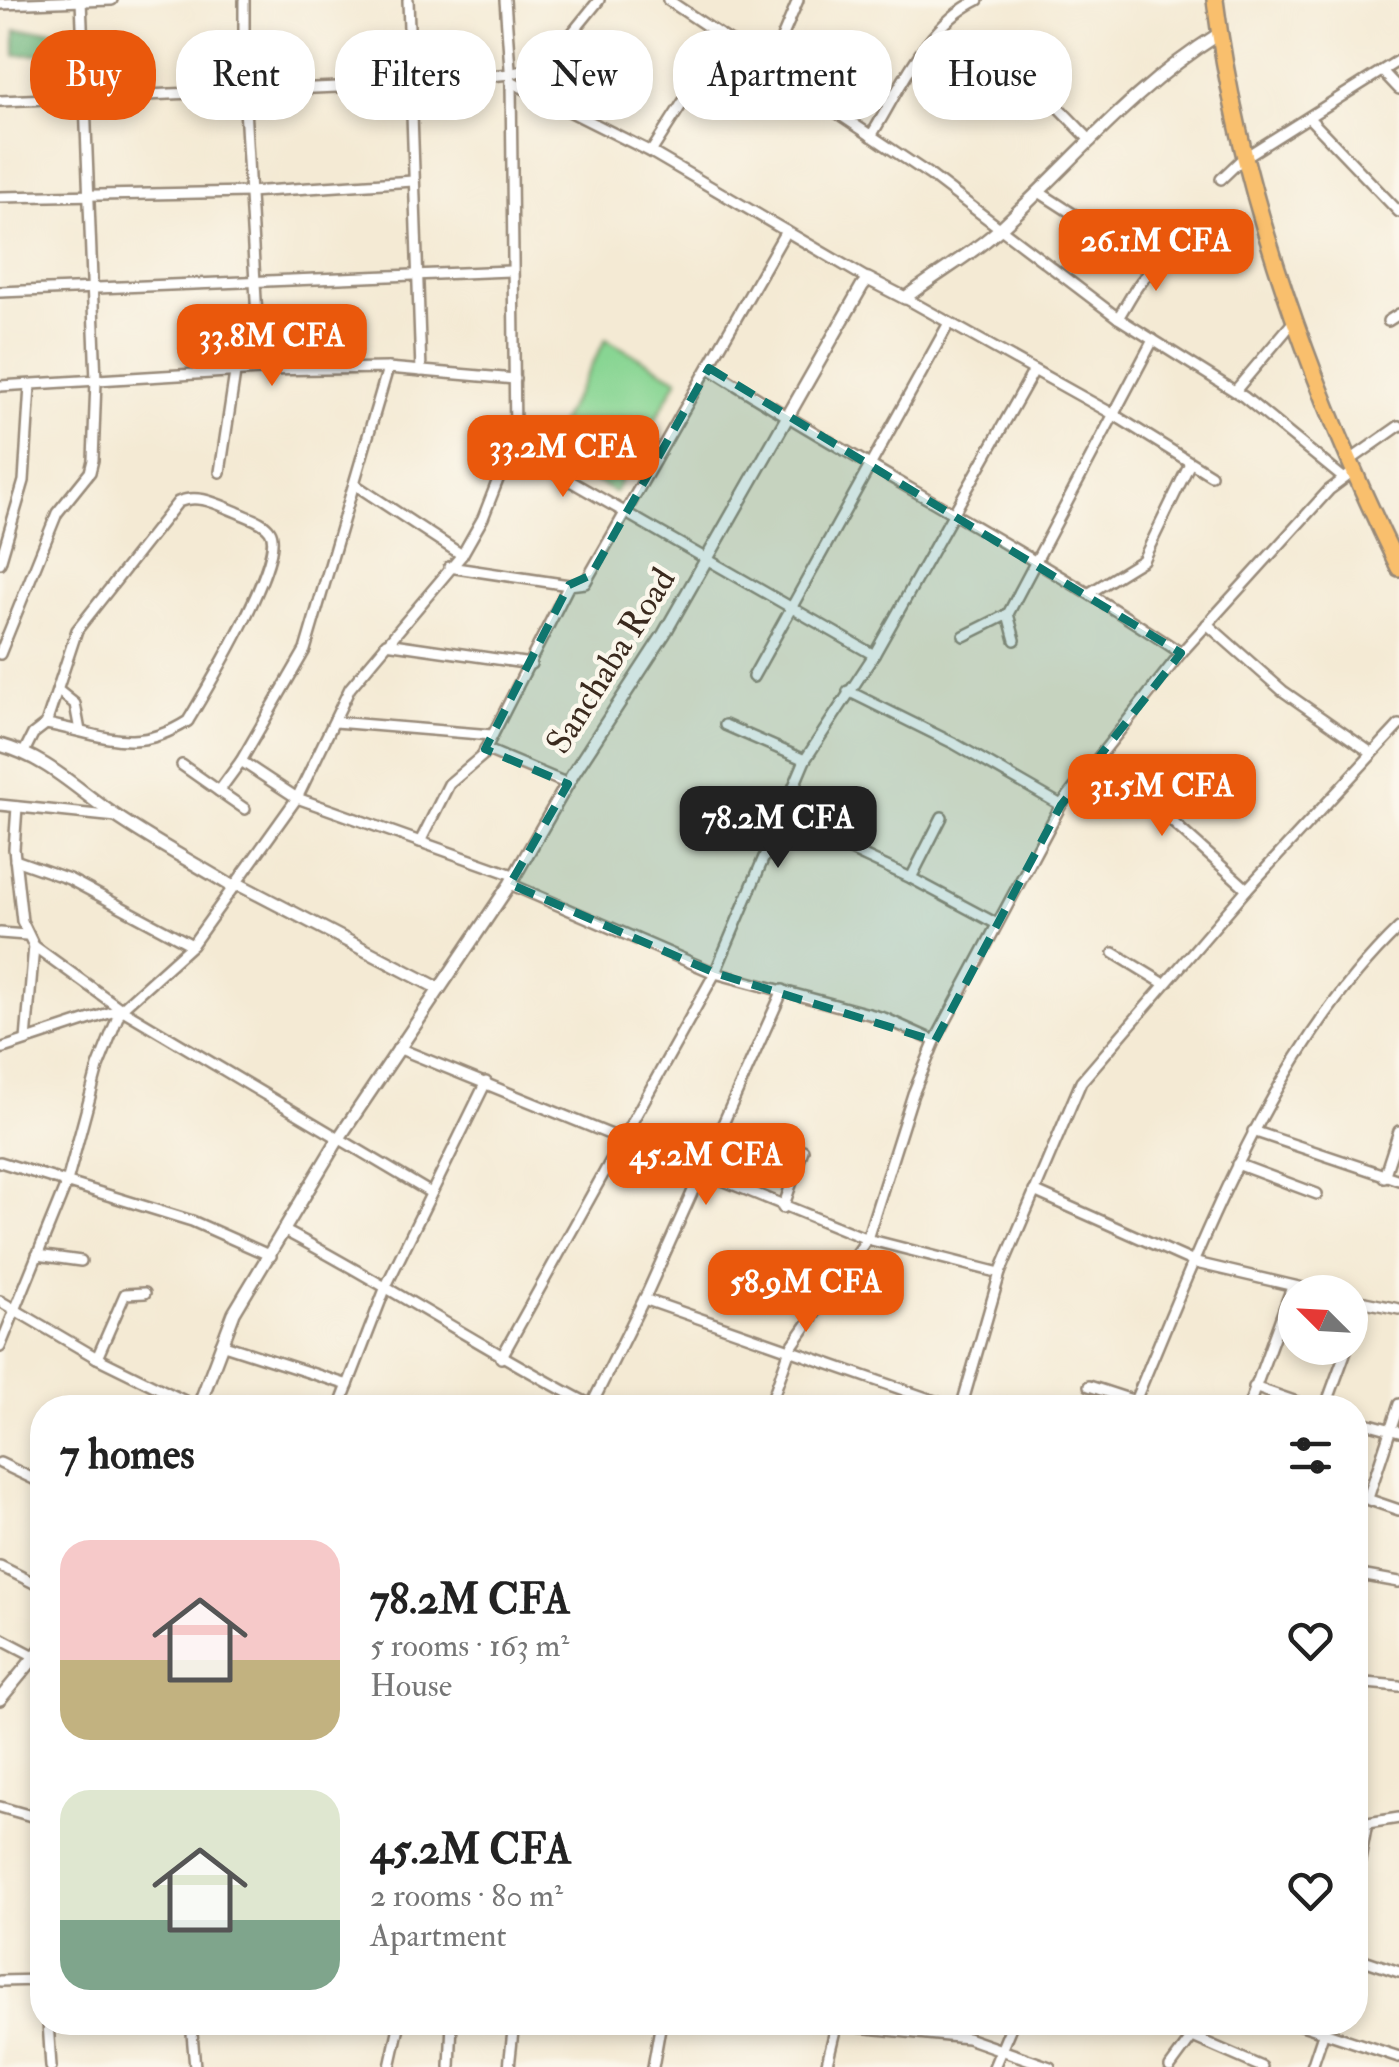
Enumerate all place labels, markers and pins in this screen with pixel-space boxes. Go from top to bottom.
pin: 26.1M CFA [1042,209,1270,294]
pin: 33.8M CFA [158,304,386,389]
pin: 33.2M CFA [449,415,677,500]
pin: 31.5M CFA [1048,754,1276,839]
pin: 78.2M CFA [664,786,892,871]
pin: 45.2M CFA [592,1123,820,1208]
pin: 58.9M CFA [692,1250,920,1335]

